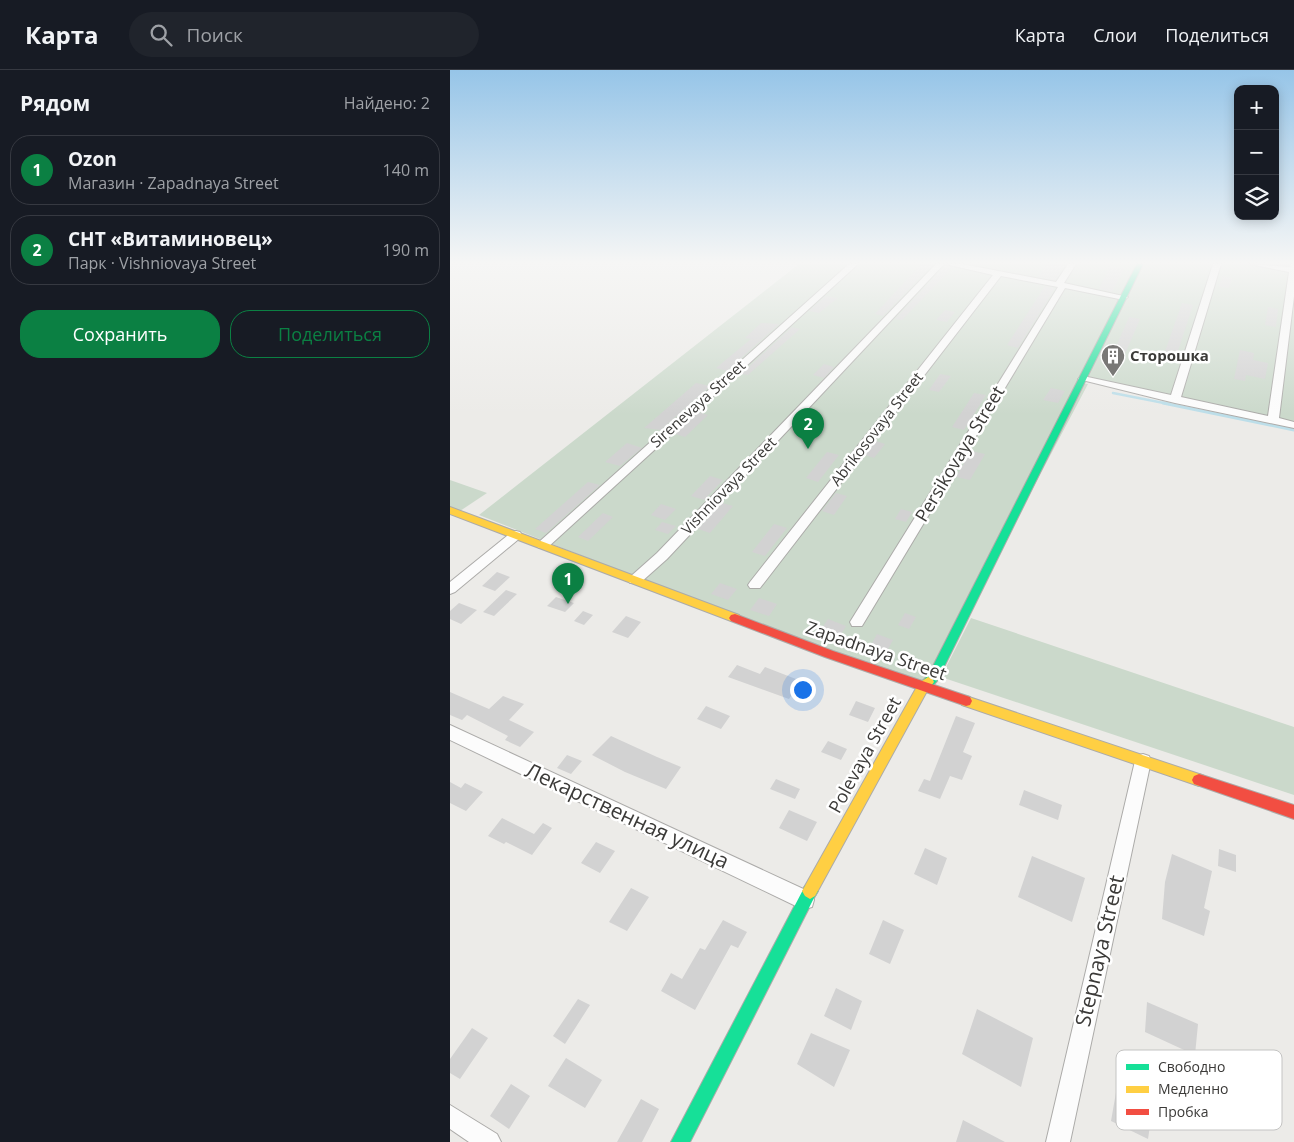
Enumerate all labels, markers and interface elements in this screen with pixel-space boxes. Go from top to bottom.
search box [129,12,479,57]
text: Карта [25,18,99,51]
icon: search [147,21,175,49]
text: Поиск [187,22,243,48]
text: Карта [1015,23,1065,47]
text: Слои [1093,23,1137,47]
text: Поделиться [1165,23,1269,47]
map controls [1234,85,1279,220]
button: + [1234,85,1279,130]
text: Рядом [20,89,90,117]
text: Найдено: 2 [344,92,430,114]
button: − [1234,130,1279,175]
text: Ozon [68,146,117,172]
text: 1 [32,159,42,181]
text: 140 m [383,159,429,181]
text: Магазин · Zapadnaya Street [68,172,279,194]
button: layers [1234,175,1279,220]
text: СНТ «Витаминовец» [68,226,273,252]
text: 2 [32,239,42,261]
text: 190 m [383,239,429,261]
text: Парк · Vishniovaya Street [68,252,256,274]
button: Сохранить [20,310,220,358]
button: Поделиться [230,310,430,358]
building icon: Сторошка [1100,343,1126,377]
place label: Сторошка [1130,345,1209,365]
street label: Sirenevaya Street [645,355,749,451]
street label: Abrikosovaya Street [826,367,927,489]
street label: Persikovaya Street [909,381,1009,526]
pin: 2 [792,408,824,449]
street label: Vishniovaya Street [676,432,780,538]
pin: 1 [552,563,584,604]
street label: Zapadnaya Street [803,615,950,685]
your location [790,677,816,703]
street label: Polevaya Street [822,692,906,817]
street label: Лекарственная улица [521,756,734,875]
street label: Stepnaya Street [1068,872,1130,1029]
legend [1116,1050,1282,1130]
text: Свободно [1158,1057,1225,1076]
text: Медленно [1158,1079,1229,1098]
text: Пробка [1158,1102,1209,1121]

